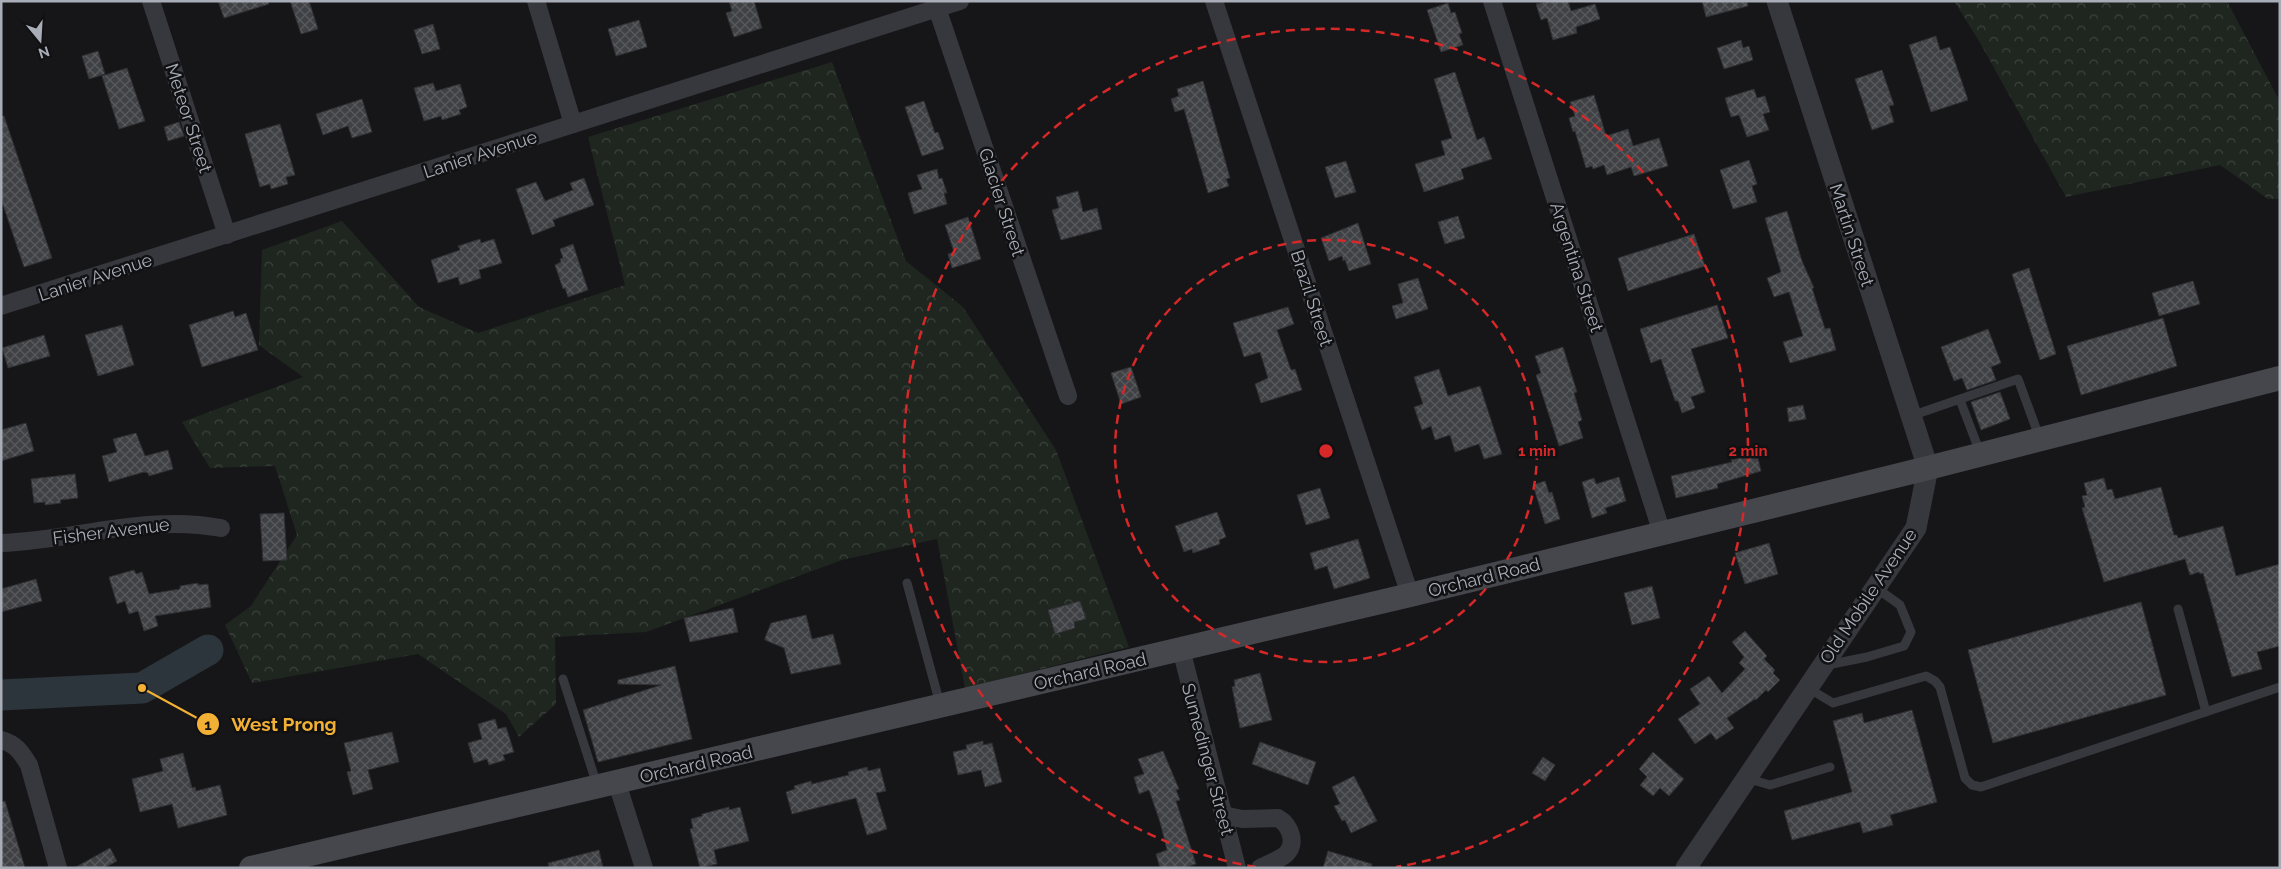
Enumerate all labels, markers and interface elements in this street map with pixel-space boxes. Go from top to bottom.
north arrow [15,15,65,65]
text: N [36,43,52,62]
street label: Meteor Street [161,61,217,175]
street label: Lanier Avenue [420,126,540,182]
street label: Glacier Street [975,145,1029,259]
street label: Martin Street [1826,181,1878,289]
street label: Argentina Street [1546,200,1608,334]
street label: Brazil Street [1287,247,1337,349]
street label: Lanier Avenue [35,249,155,305]
centre of rings [1317,442,1335,460]
text: 1 min [1518,442,1556,460]
text: 2 min [1729,442,1767,460]
street label: Fisher Avenue [51,513,171,549]
street label: Old Mobile Avenue [1815,524,1921,667]
street label: Orchard Road [1426,553,1542,601]
street label: Orchard Road [1032,648,1148,694]
street label: Sumedinger Street [1178,681,1238,837]
callout: West Prong [196,707,346,741]
text: West Prong [231,713,337,735]
text: 1 [204,716,212,734]
street label: Orchard Road [638,741,754,787]

